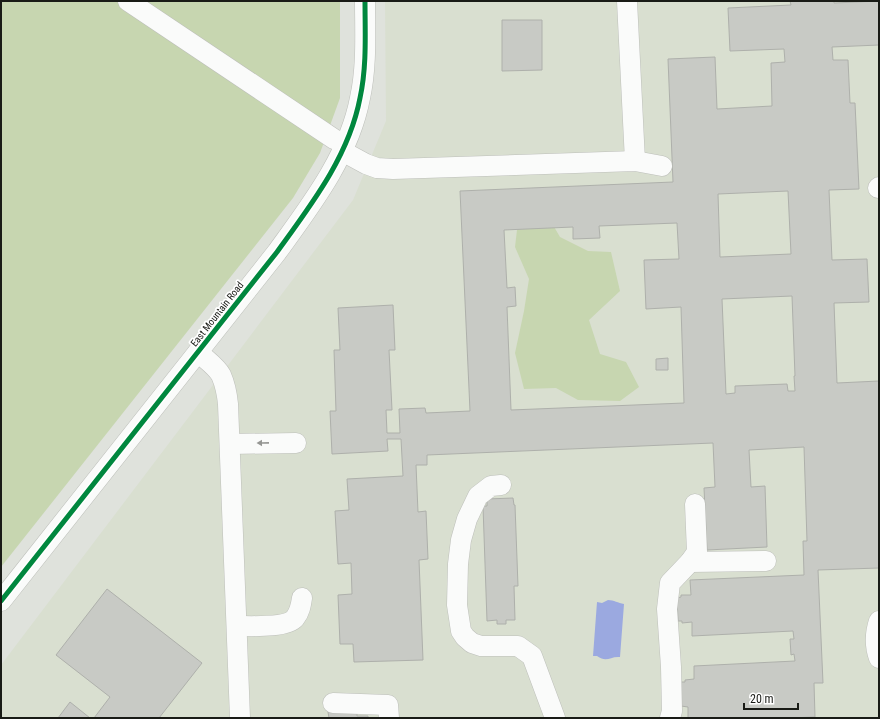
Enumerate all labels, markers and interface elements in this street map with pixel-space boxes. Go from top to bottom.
street label: East Mountain Road [188,279,246,349]
one-way arrow [256,440,269,446]
scale bar [744,685,798,711]
text: 20 m [750,692,774,706]

